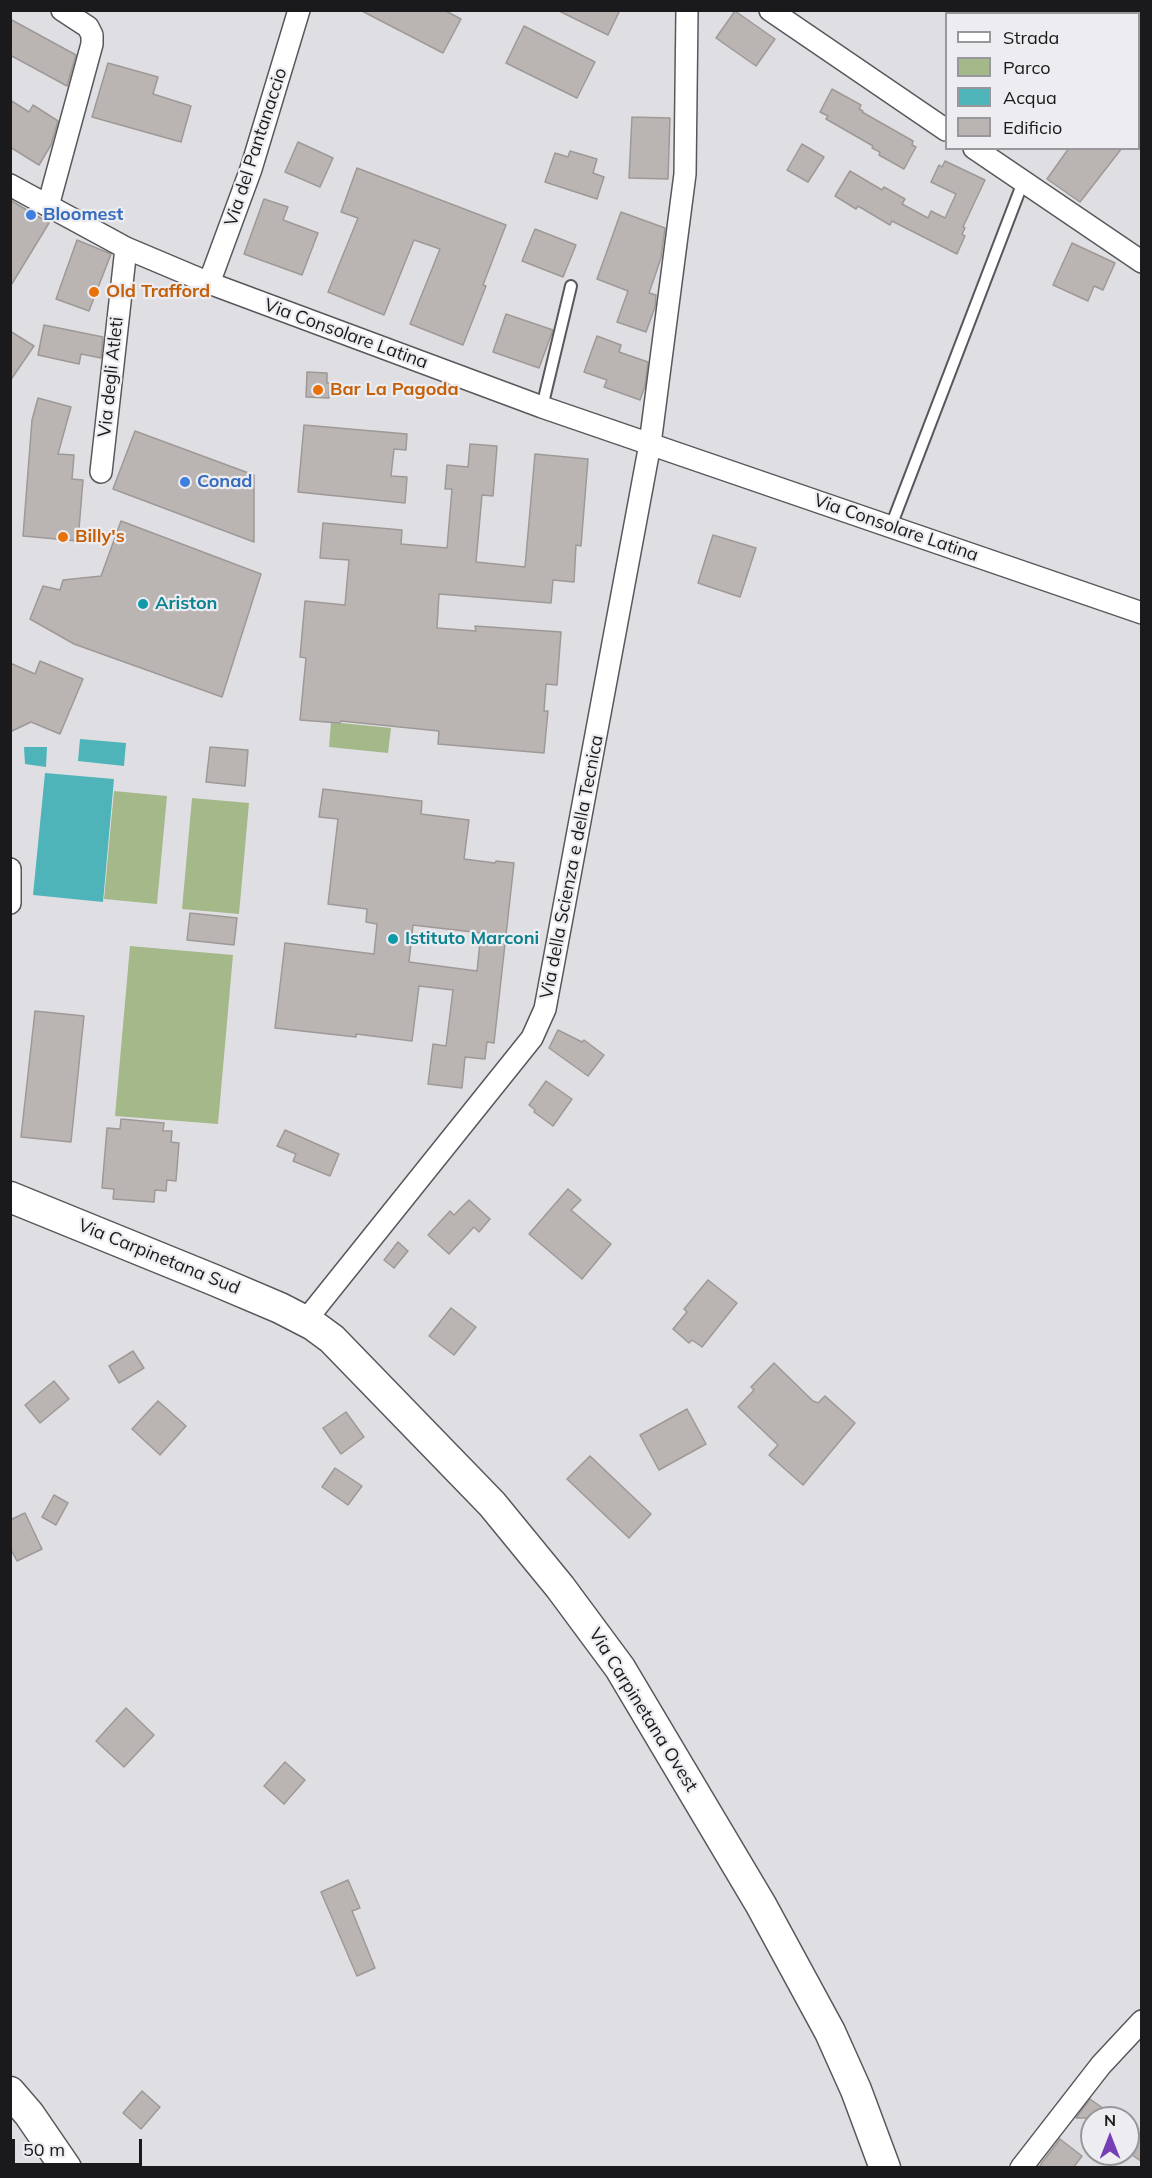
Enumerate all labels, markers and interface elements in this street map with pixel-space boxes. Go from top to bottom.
legend [945,12,1140,150]
text: Strada [1003,26,1059,49]
text: Parco [1003,56,1051,79]
street label: Via del Pantanaccio [220,65,292,229]
text: Acqua [1003,86,1057,109]
text: Edificio [1003,116,1062,139]
place label: Bloomest [43,204,123,226]
marker: Bloomest [24,208,38,222]
place label: Old Trafford [106,281,210,303]
marker: Old Trafford [87,285,101,299]
street label: Via Consolare Latina [261,294,431,374]
street label: Via degli Atleti [94,316,128,438]
place label: Bar La Pagoda [330,379,459,401]
marker: Bar La Pagoda [311,383,325,397]
place label: Conad [197,471,253,493]
marker: Conad [178,475,192,489]
street label: Via Consolare Latina [811,490,981,566]
place label: Billy's [75,526,125,548]
marker: Billy's [56,530,70,544]
place label: Ariston [155,593,217,615]
marker: Ariston [136,597,150,611]
street label: Via della Scienza e della Tecnica [536,733,608,1001]
place label: Istituto Marconi [405,928,539,950]
marker: Istituto Marconi [386,932,400,946]
street label: Via Carpinetana Sud [75,1215,243,1299]
street label: Via Carpinetana Ovest [584,1624,702,1796]
north arrow [1080,2106,1140,2166]
text: N [1104,2110,1116,2130]
scale bar [15,2127,146,2165]
text: 50 m [23,2138,65,2161]

